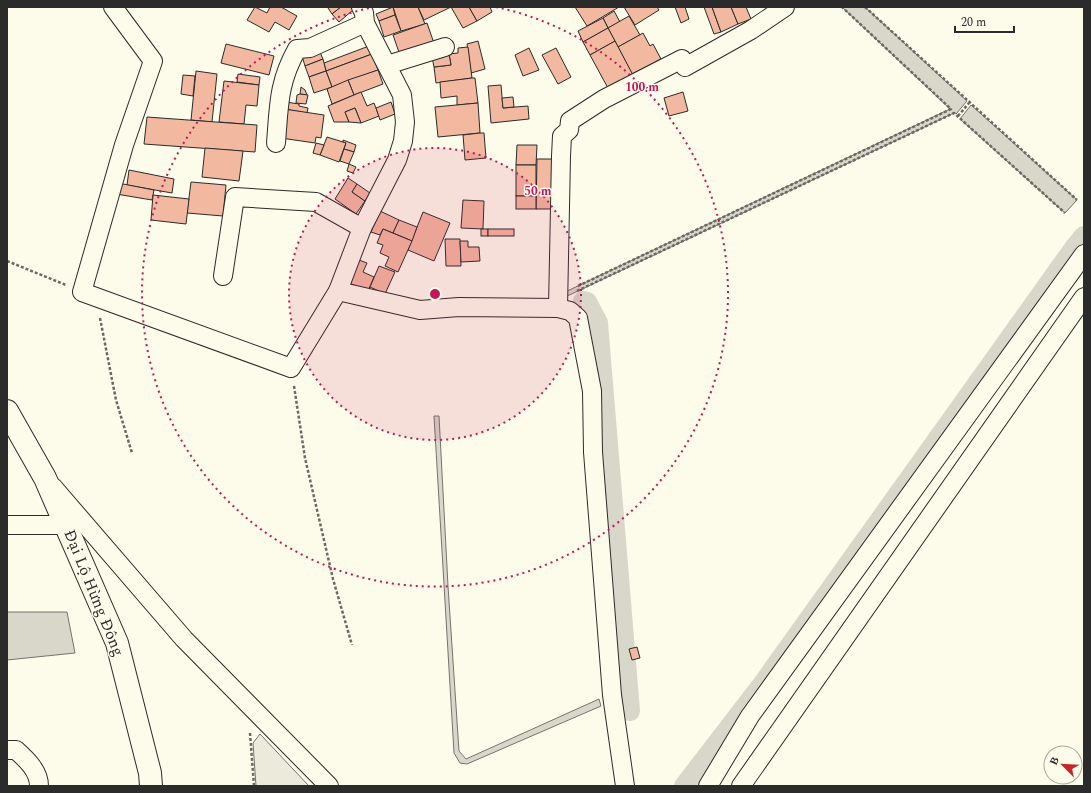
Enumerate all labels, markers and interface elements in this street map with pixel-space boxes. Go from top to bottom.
scale bar [955,8,1014,34]
text: 20 m [961,13,986,32]
text: 100 m [625,78,659,97]
text: 50 m [524,182,552,201]
centre of rings [428,287,442,301]
street label: Đại Lộ Hừng Đông [58,526,130,660]
north arrow [1043,745,1083,785]
text: B [1045,754,1064,768]

